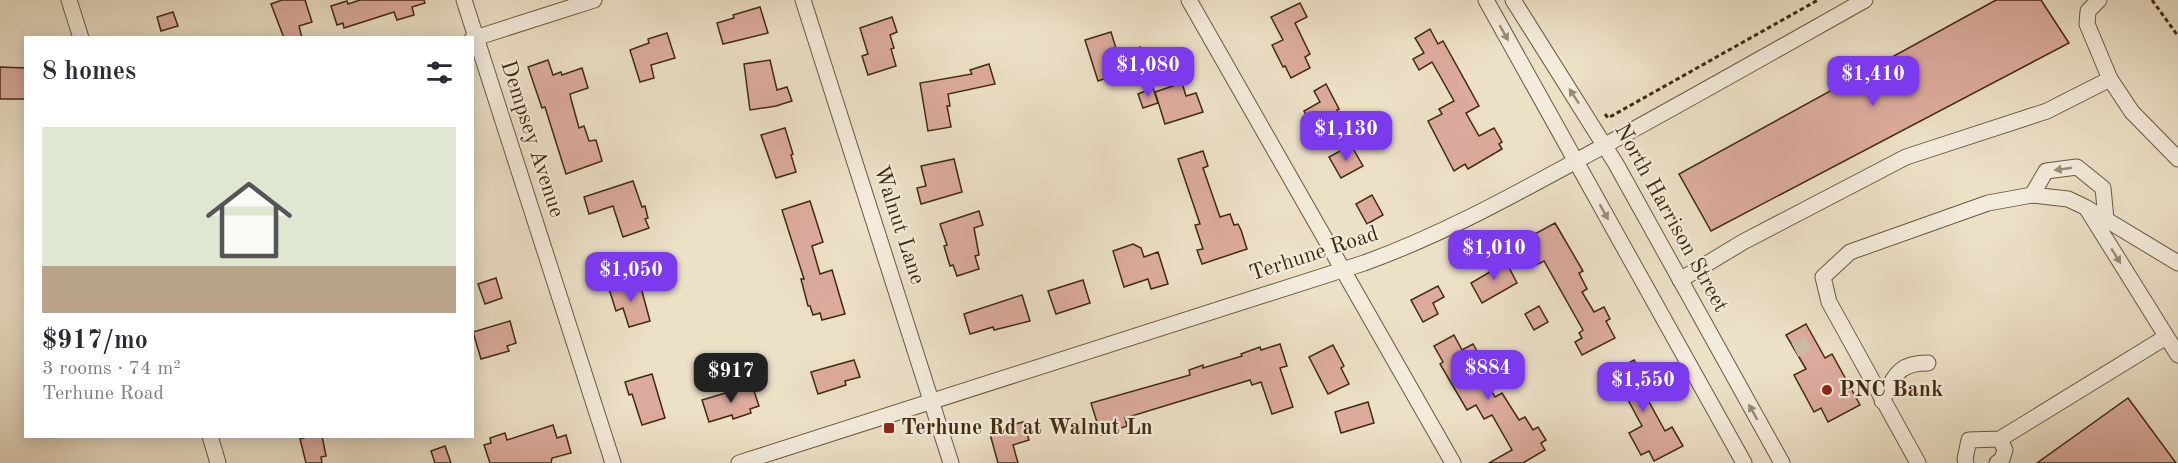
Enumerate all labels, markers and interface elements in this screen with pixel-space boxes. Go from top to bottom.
one-way arrow [1499,25,1509,42]
pin: $1,080 [1099,47,1197,98]
icon: filters [423,56,456,89]
text: $1,080 [1116,56,1180,76]
pin: $1,410 [1824,56,1922,107]
street label: Dempsey Avenue [496,58,568,220]
text: 8 homes [42,59,136,85]
text: $1,410 [1841,65,1905,85]
one-way arrow [1568,88,1579,104]
pin: $1,130 [1297,111,1395,162]
text: $1,130 [1314,120,1378,140]
street label: North Harrison Street [1610,120,1732,316]
street label: Walnut Lane [869,163,929,287]
one-way arrow [2053,164,2072,174]
icon: home [195,166,303,274]
one-way arrow [1599,204,1609,221]
street label: Terhune Road [1247,223,1381,285]
pin: $1,010 [1445,230,1543,281]
text: $1,010 [1462,239,1526,259]
one-way arrow [2110,248,2121,264]
pin: $1,050 [582,252,680,303]
text: $1,050 [599,261,663,281]
text: $917/mo [42,328,148,354]
pin: $884 [1452,350,1524,401]
pin: $917 [695,353,767,404]
text: 3 rooms · 74 m² [42,359,181,379]
text: $884 [1465,359,1511,379]
text: $917 [708,362,754,382]
pin: $1,550 [1594,362,1692,413]
text: $1,550 [1611,371,1675,391]
place label: PNC Bank [1839,379,1943,401]
marker: PNC Bank [1820,383,1834,397]
text: Terhune Road [42,384,164,404]
one-way arrow [1748,403,1758,420]
place label: Terhune Rd at Walnut Ln [901,417,1153,439]
marker: Terhune Rd at Walnut Ln [882,421,896,435]

